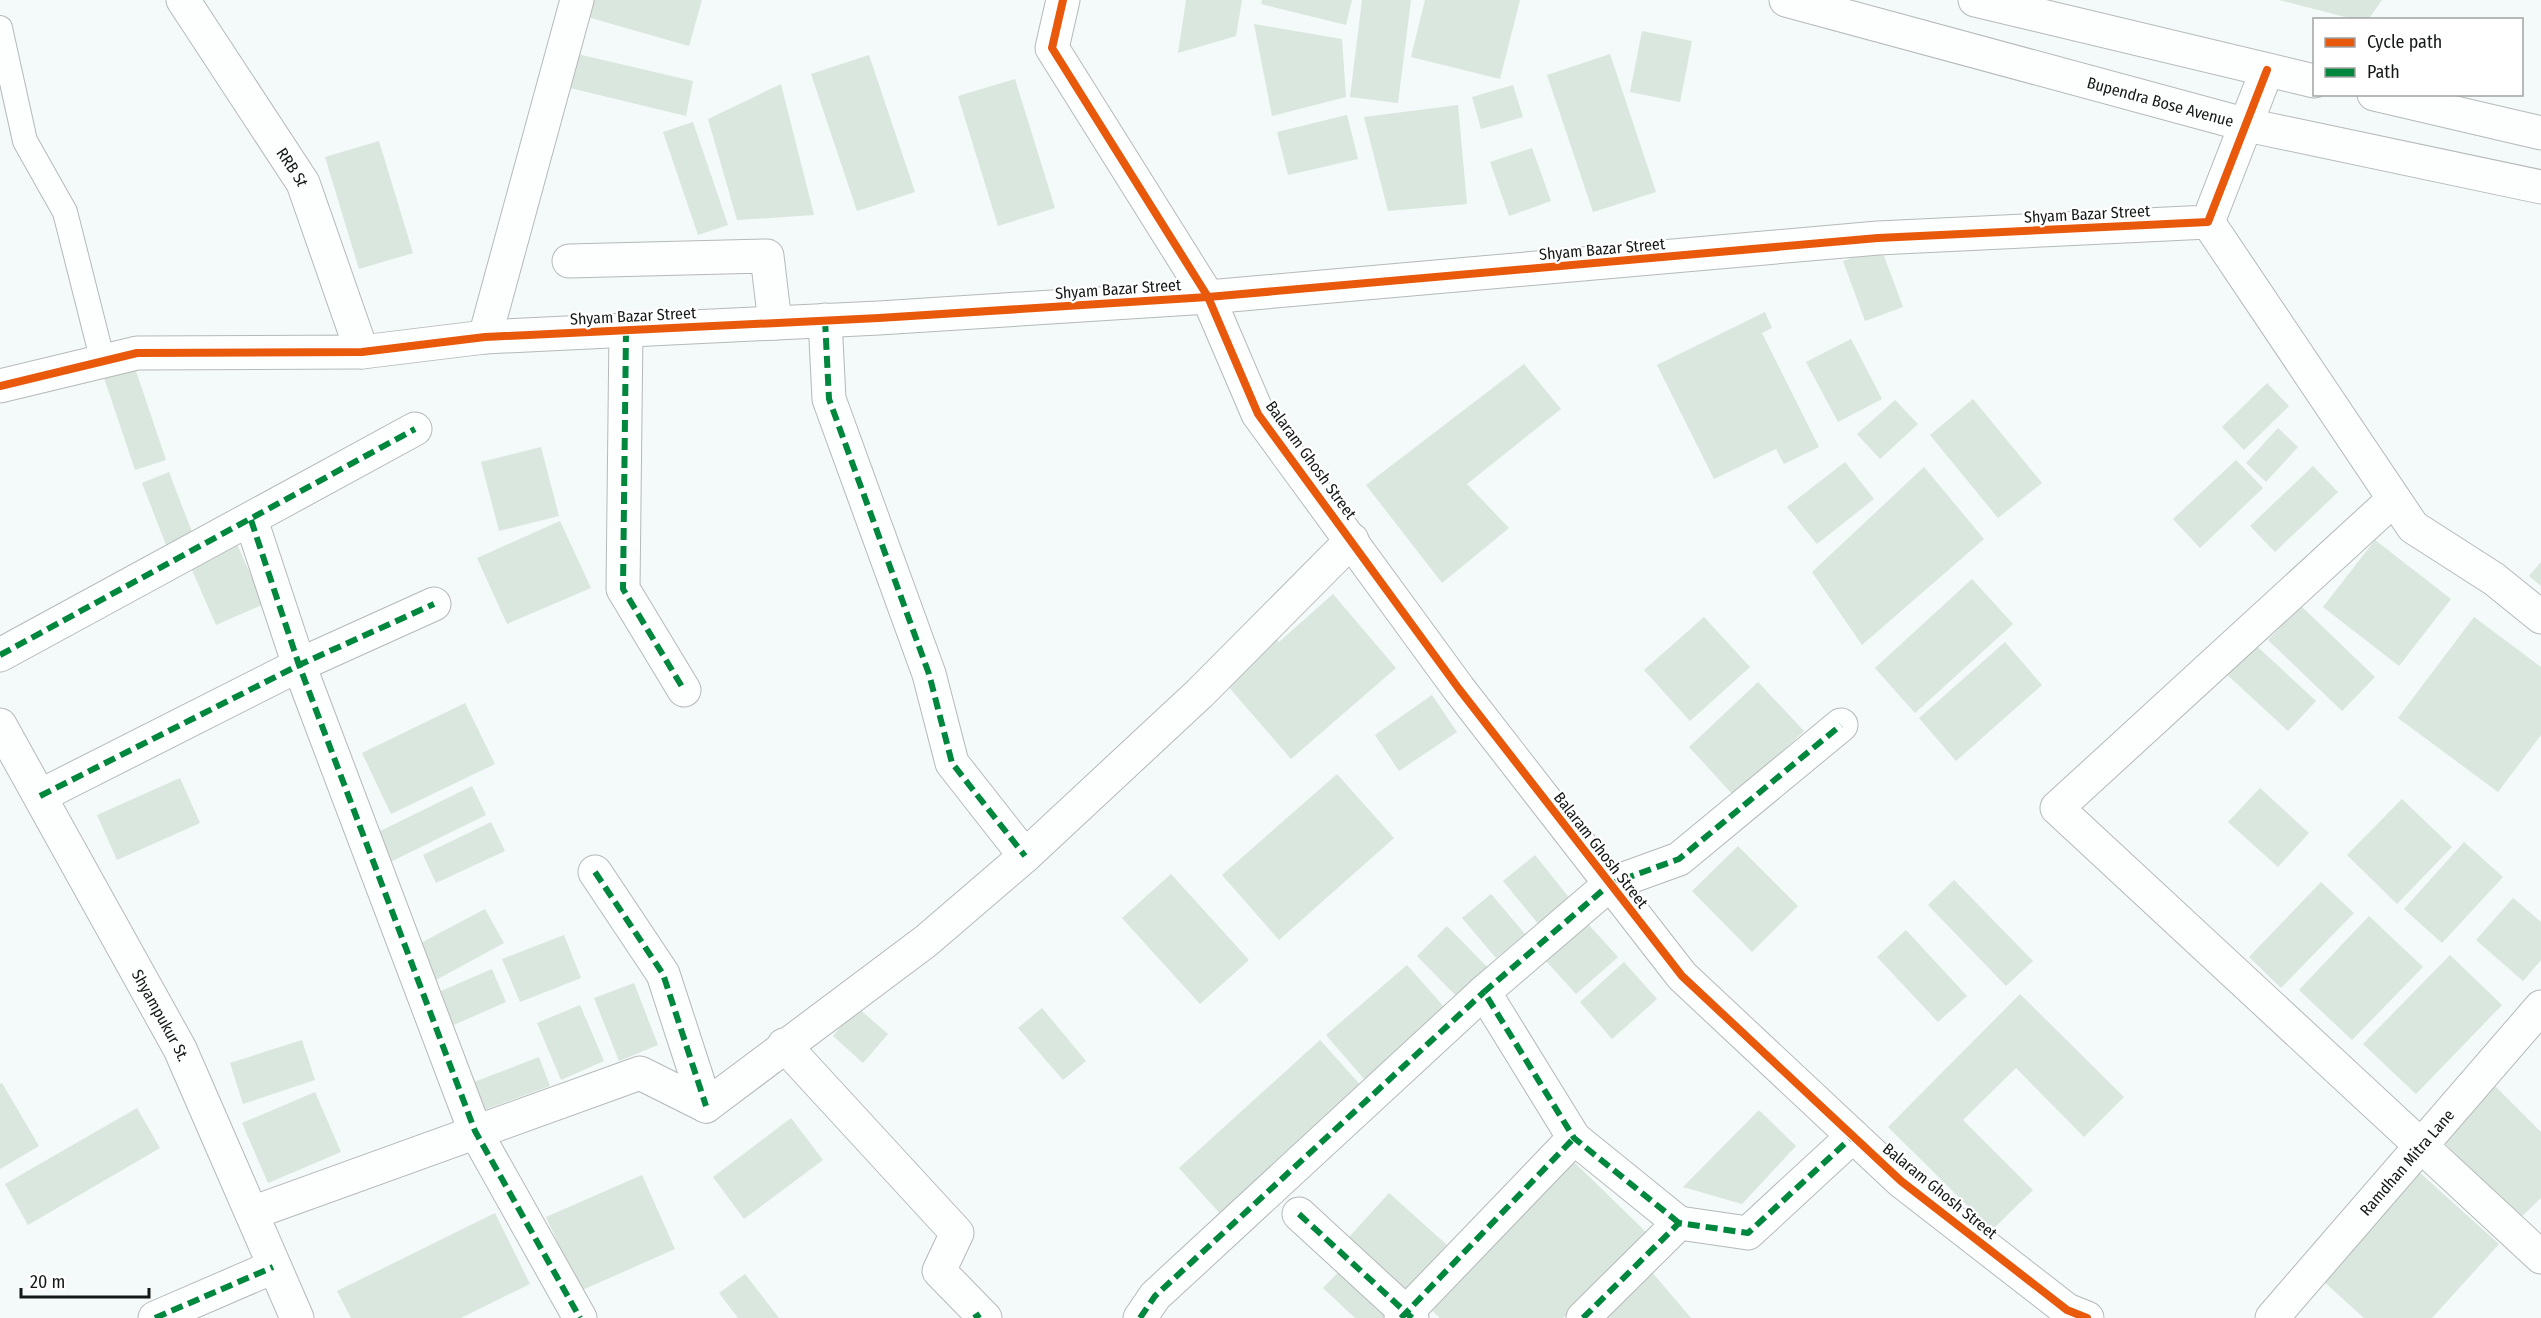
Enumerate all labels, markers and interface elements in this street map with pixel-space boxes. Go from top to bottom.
legend [2313,18,2523,96]
text: Cycle path [2367,31,2442,53]
text: Path [2367,61,2400,83]
street label: Bupendra Bose Avenue [2085,73,2236,131]
street label: RRB St [273,144,313,189]
street label: Shyam Bazar Street [2023,201,2151,227]
street label: Shyam Bazar Street [1538,234,1667,264]
street label: Shyam Bazar Street [1054,275,1182,303]
street label: Shyam Bazar Street [569,303,697,329]
street label: Balaram Ghosh Street [1262,397,1361,524]
street label: Balaram Ghosh Street [1550,788,1653,912]
street label: Shyampukur St. [128,966,194,1064]
street label: Ramdhan Mitra Lane [2356,1105,2458,1219]
street label: Balaram Ghosh Street [1879,1139,2002,1243]
scale bar [21,1261,148,1299]
text: 20 m [30,1271,65,1293]

